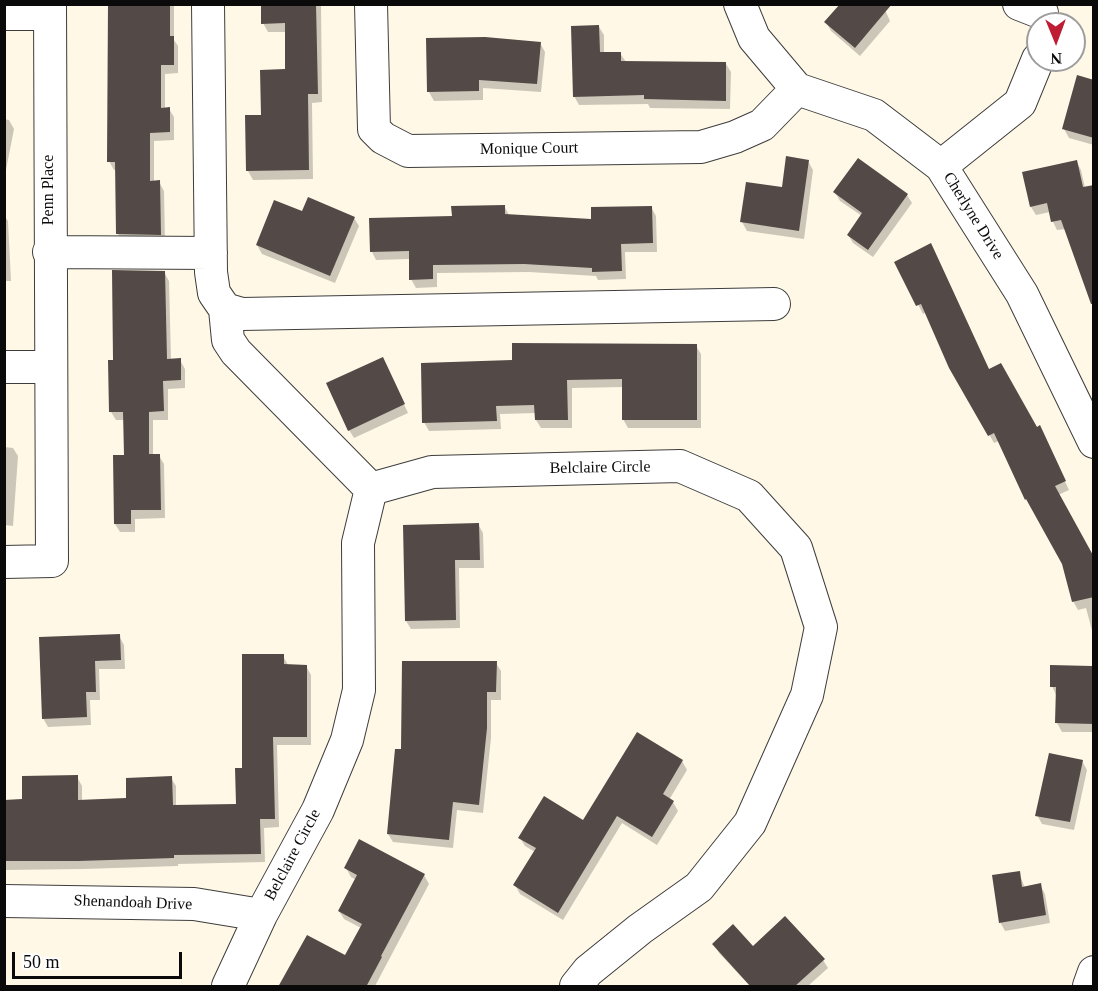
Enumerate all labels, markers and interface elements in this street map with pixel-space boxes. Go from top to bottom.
north arrow [1026,12,1086,72]
text: N [1050,50,1062,67]
street label: Monique Court [480,139,578,159]
street label: Penn Place [39,155,59,225]
street label: Cherlyne Drive [939,169,1007,263]
street label: Belclaire Circle [549,458,651,478]
street label: Belclaire Circle [261,806,325,904]
street label: Shenandoah Drive [73,891,193,915]
scale bar [15,940,184,978]
text: 50 m [23,952,60,972]

